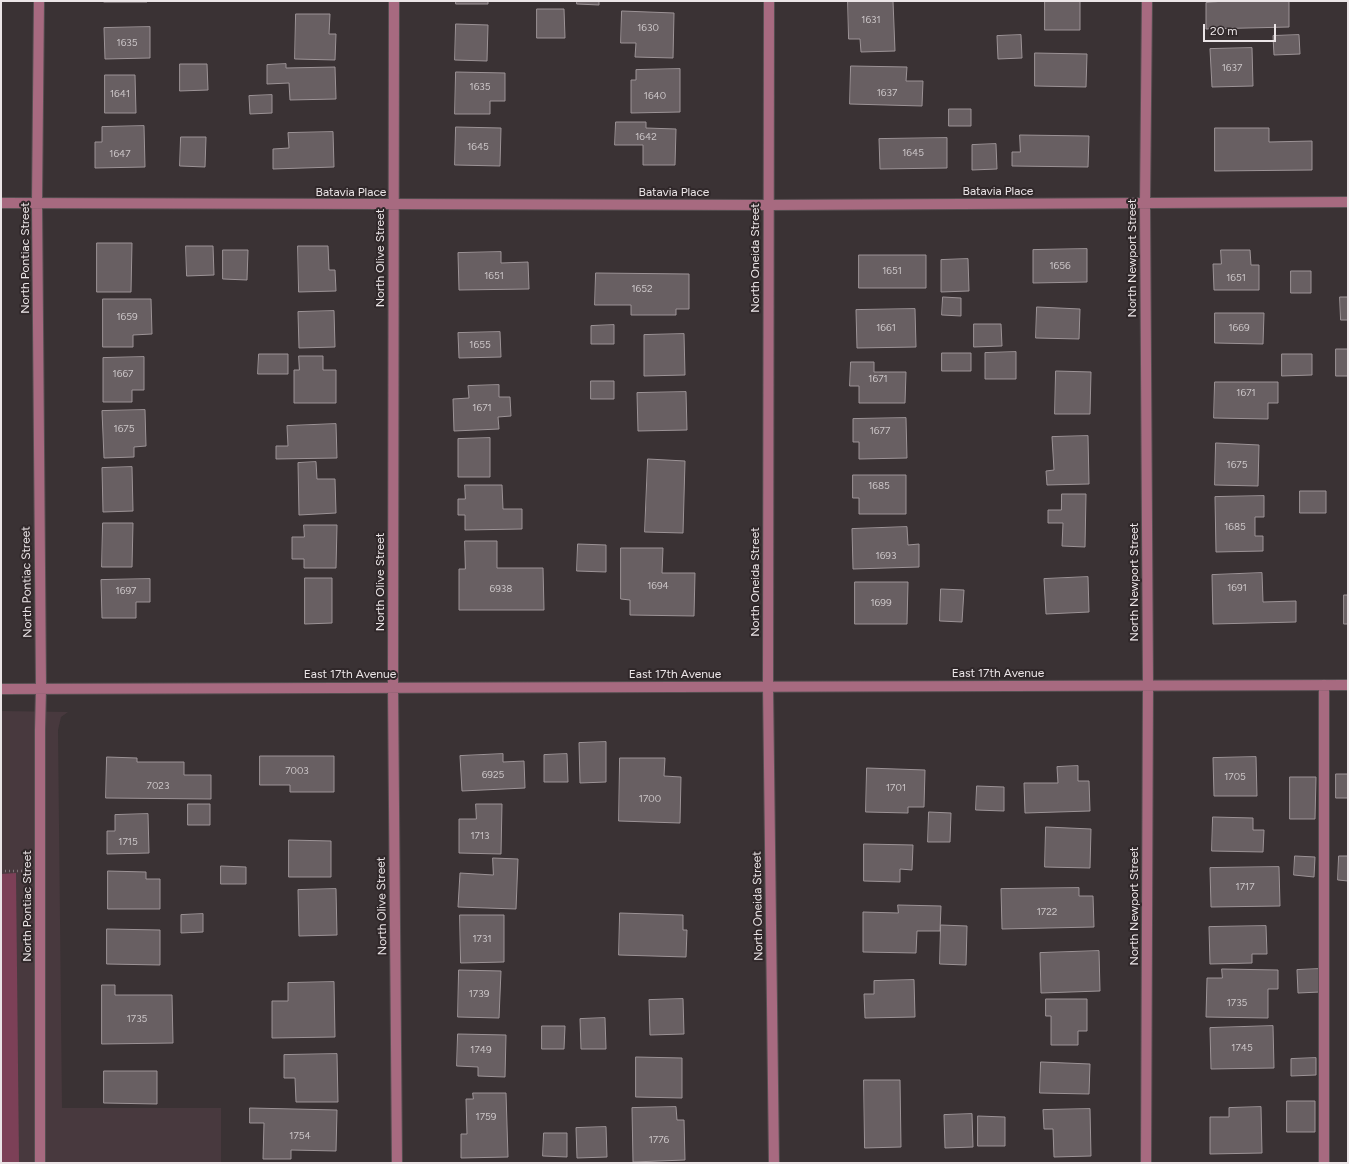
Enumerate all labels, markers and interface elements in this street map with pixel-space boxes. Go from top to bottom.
house number: 1631 [861,14,881,26]
scale bar [1205,16,1278,42]
house number: 1630 [637,22,659,34]
text: 20 m [1210,24,1238,38]
house number: 1635 [117,37,137,49]
house number: 1637 [1222,62,1242,74]
house number: 1635 [470,81,490,93]
house number: 1637 [877,87,897,99]
house number: 1641 [110,88,130,100]
house number: 1640 [644,90,666,102]
house number: 1642 [635,131,657,143]
house number: 1645 [467,141,489,153]
house number: 1645 [902,147,924,159]
house number: 1647 [109,148,131,160]
street label: Batavia Place [963,184,1033,198]
street label: Batavia Place [316,185,386,199]
street label: Batavia Place [639,185,709,199]
street label: North Newport Street [1125,199,1139,317]
street label: North Pontiac Street [18,202,32,314]
street label: North Oneida Street [748,203,762,313]
street label: North Olive Street [373,209,387,307]
house number: 1656 [1049,260,1071,272]
house number: 1651 [882,265,902,277]
house number: 1651 [484,270,504,282]
house number: 1651 [1226,272,1246,284]
house number: 1652 [631,283,653,295]
house number: 1659 [116,311,138,323]
house number: 1661 [876,322,896,334]
house number: 1669 [1228,322,1250,334]
house number: 1655 [469,339,491,351]
house number: 1667 [113,368,133,380]
house number: 1671 [868,373,888,385]
house number: 1671 [1236,387,1256,399]
house number: 1671 [472,402,492,414]
house number: 1675 [114,423,134,435]
house number: 1677 [870,425,890,437]
house number: 1675 [1227,459,1247,471]
house number: 1685 [868,480,890,492]
house number: 1685 [1224,521,1246,533]
street label: North Newport Street [1127,523,1141,641]
street label: North Pontiac Street [19,526,35,638]
street label: North Oneida Street [748,527,762,637]
street label: North Olive Street [373,533,387,631]
house number: 1693 [876,550,896,562]
house number: 1694 [647,580,669,592]
house number: 1691 [1227,582,1247,594]
house number: 6938 [490,583,512,595]
house number: 1697 [116,585,136,597]
house number: 1699 [870,597,892,609]
street label: East 17th Avenue [952,666,1044,680]
street label: East 17th Avenue [304,667,396,681]
street label: East 17th Avenue [629,667,721,681]
house number: 7003 [285,765,309,777]
house number: 6925 [482,769,504,781]
house number: 1705 [1224,771,1246,783]
house number: 7023 [147,780,169,792]
house number: 1701 [886,782,906,794]
house number: 1700 [639,793,661,805]
house number: 1713 [470,830,490,842]
house number: 1715 [118,836,138,848]
street label: North Newport Street [1127,847,1141,965]
street label: North Pontiac Street [20,850,34,962]
street label: North Oneida Street [750,851,766,961]
street label: North Olive Street [374,857,390,955]
house number: 1717 [1236,881,1254,893]
house number: 1722 [1037,906,1057,918]
house number: 1731 [472,933,492,945]
house number: 1739 [469,988,489,1000]
house number: 1735 [1227,997,1247,1009]
house number: 1735 [127,1013,147,1025]
house number: 1745 [1231,1042,1253,1054]
house number: 1749 [470,1044,492,1056]
house number: 1759 [476,1111,496,1123]
house number: 1754 [289,1130,311,1142]
house number: 1776 [649,1134,669,1146]

